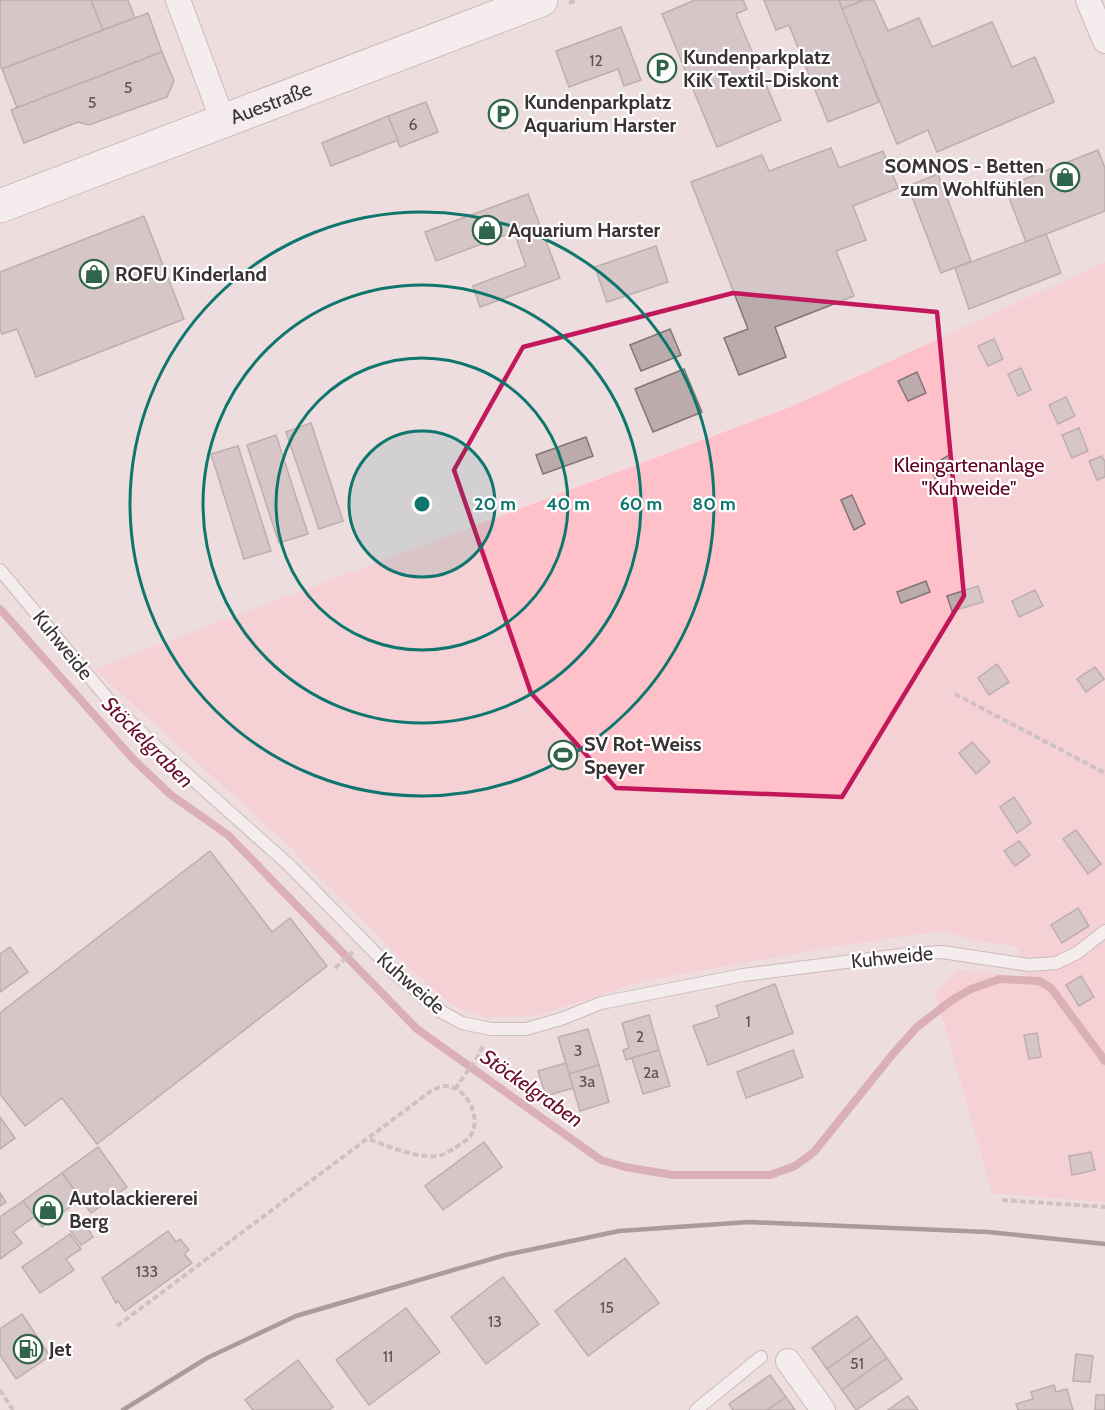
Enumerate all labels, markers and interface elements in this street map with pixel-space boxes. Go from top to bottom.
place label: Kundenparkplatz KiK Textil-Diskont [683,45,839,92]
house number: 12 [589,51,603,70]
parking icon: Kundenparkplatz KiK Textil-Diskont [646,52,678,84]
street label: Auestraße [227,76,315,129]
house number: 5 [124,78,132,97]
place label: Kundenparkplatz Aquarium Harster [524,90,677,137]
house number: 5 [88,93,96,112]
parking icon: Kundenparkplatz Aquarium Harster [487,98,519,130]
house number: 6 [408,115,418,134]
place label: SOMNOS - Betten zum Wohlfühlen [885,154,1044,201]
shop icon: SOMNOS - Betten zum Wohlfühlen [1049,161,1081,193]
shop icon: Aquarium Harster [471,214,503,246]
place label: Aquarium Harster [508,218,661,242]
shop icon: ROFU Kinderland [78,258,110,290]
place label: ROFU Kinderland [115,262,267,286]
park label: Kleingartenanlage "Kuhweide" [894,453,1044,500]
text: 20 m [474,493,516,515]
text: 40 m [546,493,590,515]
text: 60 m [620,493,662,515]
text: 80 m [692,493,736,515]
centre of rings [412,494,432,514]
street label: Kuhweide [28,605,98,685]
water label: Stöckelgraben [97,691,199,793]
place label: SV Rot-Weiss Speyer [584,732,701,779]
sports icon: SV Rot-Weiss Speyer [547,739,579,771]
street label: Kuhweide [850,941,934,973]
street label: Kuhweide [372,947,450,1019]
house number: 1 [745,1012,751,1031]
house number: 2 [636,1027,644,1046]
house number: 3 [574,1041,582,1060]
water label: Stöckelgraben [476,1044,588,1132]
house number: 2a [643,1063,659,1082]
house number: 3a [579,1072,595,1091]
place label: Autolackiererei Berg [69,1186,198,1233]
shop icon: Autolackiererei Berg [32,1194,64,1226]
house number: 133 [136,1262,158,1281]
house number: 15 [600,1298,614,1317]
house number: 13 [488,1312,502,1331]
fuel station icon: Jet [12,1333,44,1365]
place label: Jet [48,1337,72,1361]
house number: 11 [383,1347,393,1366]
house number: 51 [850,1354,864,1373]

